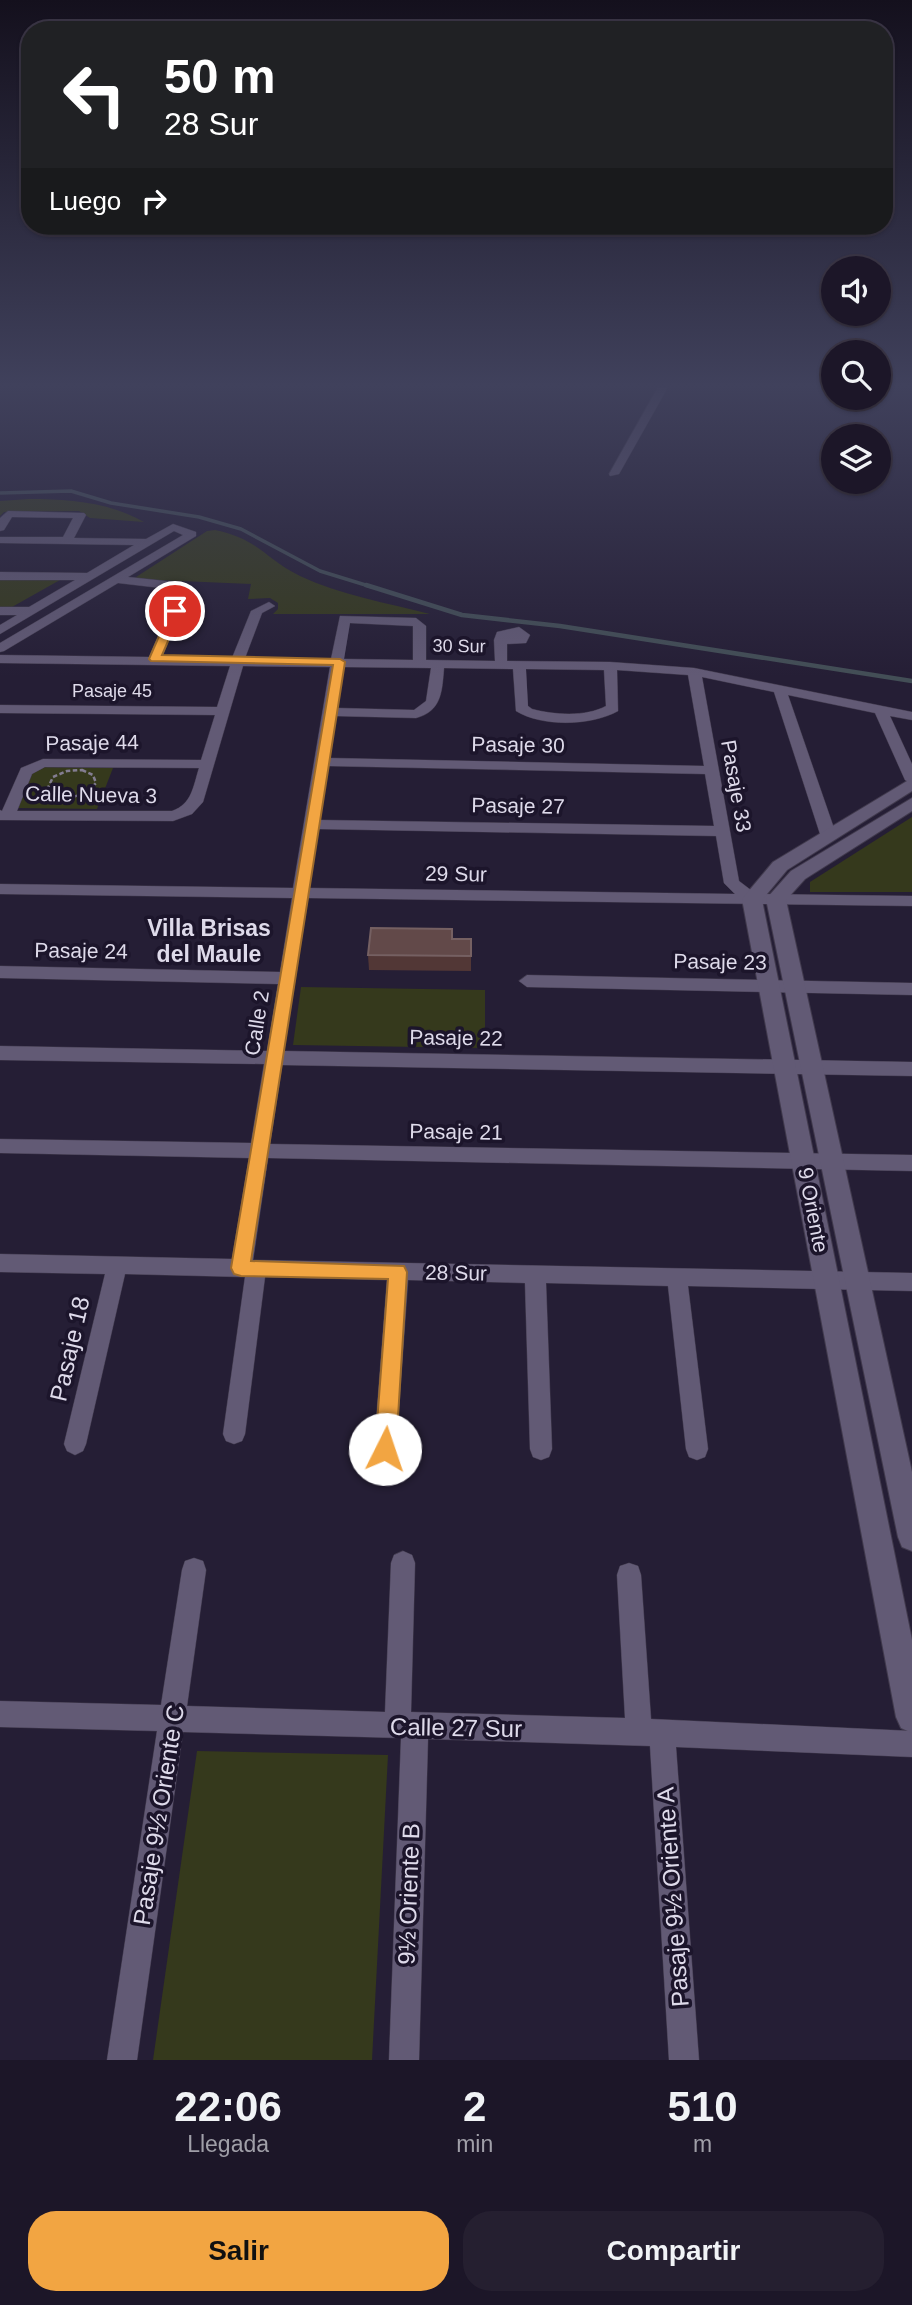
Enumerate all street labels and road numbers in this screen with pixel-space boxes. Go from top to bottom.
street label: 30 Sur [432,636,486,656]
street label: Pasaje 45 [72,681,152,701]
street label: Pasaje 44 [45,730,139,755]
street label: Pasaje 30 [471,732,565,757]
street label: Pasaje 33 [717,738,756,834]
street label: Calle Nueva 3 [25,782,157,807]
street label: Pasaje 27 [471,793,565,818]
street label: 29 Sur [425,861,487,886]
street label: Pasaje 24 [34,938,128,963]
street label: Pasaje 23 [673,949,767,974]
street label: Calle 2 [240,989,273,1057]
street label: Pasaje 22 [409,1025,503,1050]
street label: Pasaje 21 [409,1119,503,1144]
street label: 9 Oriente [794,1165,833,1255]
street label: 28 Sur [425,1260,487,1285]
street label: Pasaje 18 [44,1294,95,1404]
street label: Pasaje 9½ Oriente C [128,1703,189,1927]
street label: Calle 27 Sur [390,1713,522,1742]
street label: Pasaje 9½ Oriente A [651,1786,694,2008]
street label: 9½ Oriente B [393,1823,424,1965]

